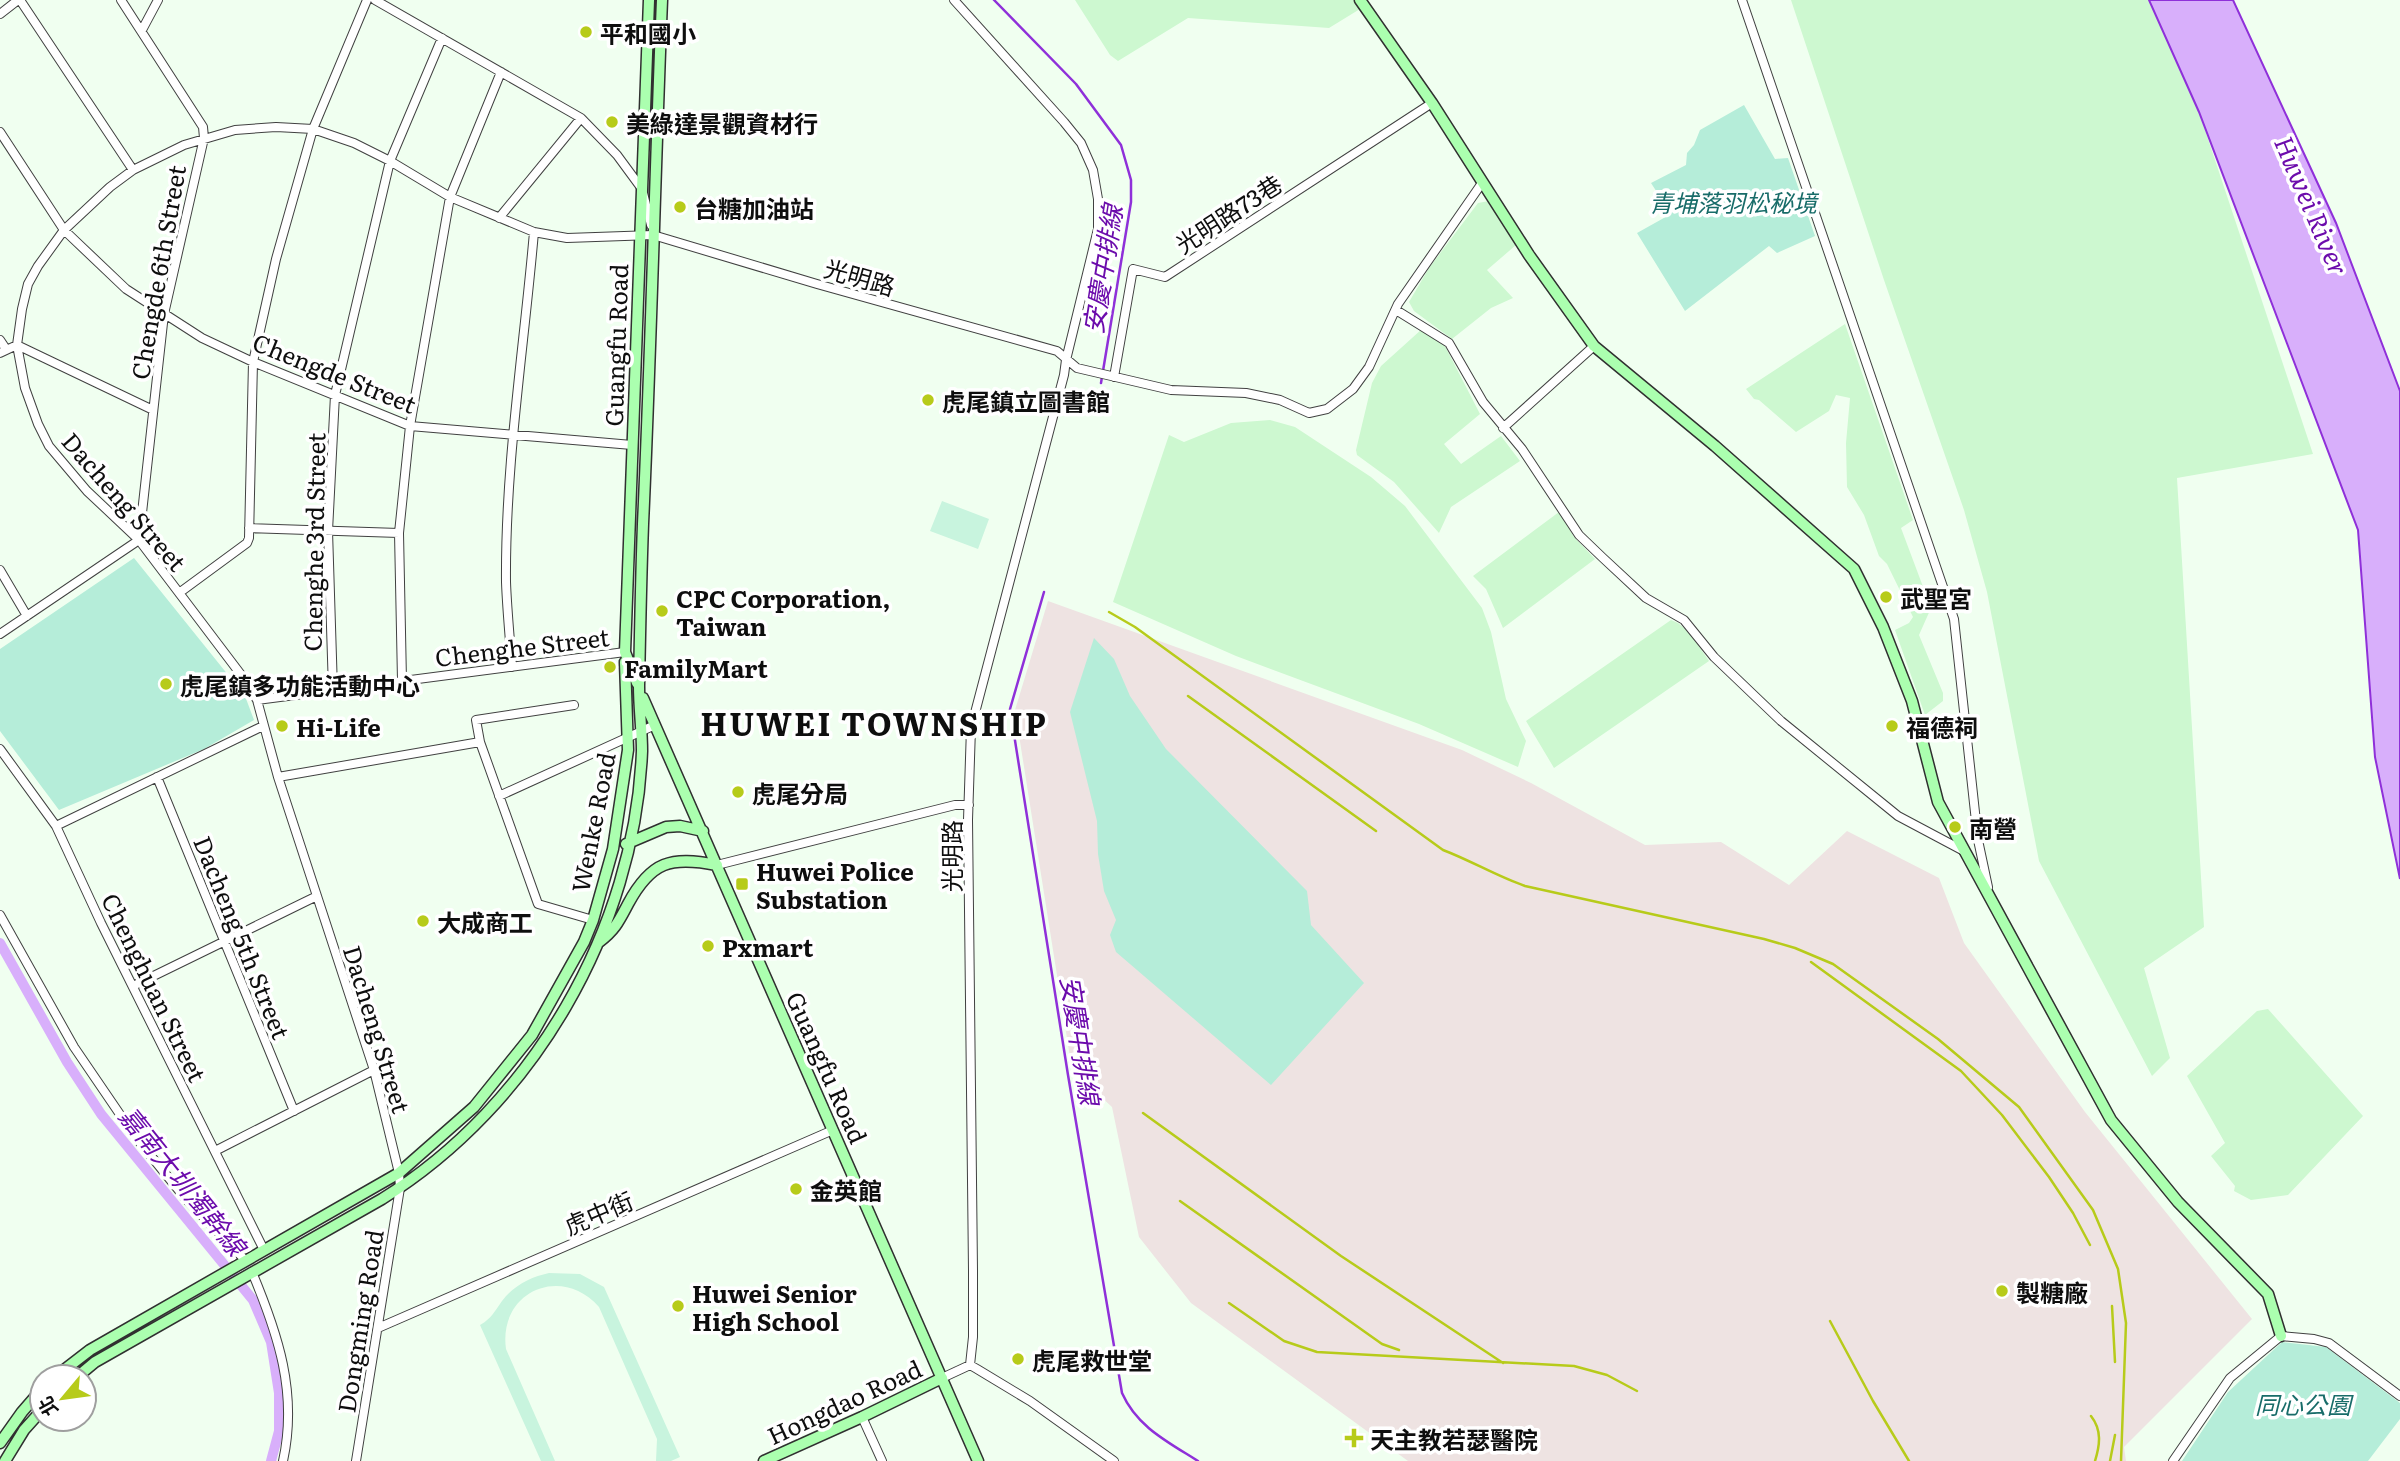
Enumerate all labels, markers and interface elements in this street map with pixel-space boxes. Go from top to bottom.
place label: 平和國小 [600,15,696,50]
marker: 平和國小 [578,24,594,40]
place label: 美綠達景觀資材行 [626,105,818,140]
marker: 美綠達景觀資材行 [604,114,620,130]
water label: Huwei River [2266,129,2360,281]
street label: Chengde 6th Street [121,162,193,382]
street label: 光明路73巷 [1168,165,1288,261]
park label: 青埔落羽松秘境 [1649,184,1820,219]
place label: 台糖加油站 [694,190,814,225]
marker: 台糖加油站 [672,199,688,215]
water label: 安慶中排線 [1072,199,1131,336]
street label: 光明路 [821,249,899,303]
street label: Guangfu Road [595,263,635,427]
street label: Chengde Street [248,323,422,421]
place label: 虎尾鎮立圖書館 [942,383,1110,418]
marker: 虎尾鎮立圖書館 [920,392,936,408]
street label: Dacheng Street [55,424,195,578]
street label: Chenghe 3rd Street [294,432,332,652]
place label: CPC Corporation, Taiwan [676,580,890,643]
place label: 武聖宮 [1900,580,1972,615]
marker: 武聖宮 [1878,589,1894,605]
marker: CPC Corporation, Taiwan [654,603,670,619]
street label: Chenghe Street [433,618,611,674]
place label: FamilyMart [624,650,768,685]
marker: FamilyMart [602,659,618,675]
place label: 虎尾鎮多功能活動中心 [180,667,420,702]
marker: 虎尾鎮多功能活動中心 [158,676,174,692]
district label: HUWEI TOWNSHIP [700,698,1048,746]
place label: Hi-Life [296,709,381,744]
place label: 福德祠 [1906,709,1978,744]
marker: Hi-Life [274,718,290,734]
marker: 福德祠 [1884,718,1900,734]
street label: Wenke Road [561,749,623,895]
place label: 虎尾分局 [752,775,848,810]
marker: 虎尾分局 [730,784,746,800]
place label: 南營 [1969,810,2017,845]
marker: 南營 [1947,819,1963,835]
street label: 光明路 [933,820,968,892]
street label: Dacheng 5th Street [186,830,300,1044]
place label: Huwei Police Substation [756,853,914,916]
marker: Huwei Police Substation [734,876,750,892]
street label: Chenghuan Street [94,887,216,1088]
place label: 大成商工 [437,904,533,939]
marker: 大成商工 [415,913,431,929]
place label: Pxmart [722,929,814,964]
marker: Pxmart [700,938,716,954]
street label: Dacheng Street [336,941,420,1117]
water label: 安慶中排線 [1053,973,1112,1110]
street label: Guangfu Road [779,986,877,1149]
water label: 嘉南大圳濁幹線 [112,1097,258,1265]
place label: 金英館 [810,1172,882,1207]
marker: 金英館 [788,1181,804,1197]
street label: 虎中街 [558,1182,638,1242]
street label: Dongming Road [327,1227,391,1415]
place label: 製糖廠 [2016,1274,2088,1309]
place label: Huwei Senior High School [692,1275,857,1338]
marker: 製糖廠 [1994,1283,2010,1299]
marker: Huwei Senior High School [670,1298,686,1314]
place label: 虎尾救世堂 [1032,1342,1152,1377]
street label: Hongdao Road [761,1350,927,1452]
marker: 虎尾救世堂 [1010,1351,1026,1367]
north arrow [28,1363,98,1433]
park label: 同心公園 [2255,1386,2354,1421]
text: 北 [30,1392,64,1422]
place label: 天主教若瑟醫院 [1370,1421,1538,1456]
marker: 天主教若瑟醫院 [1344,1428,1364,1448]

